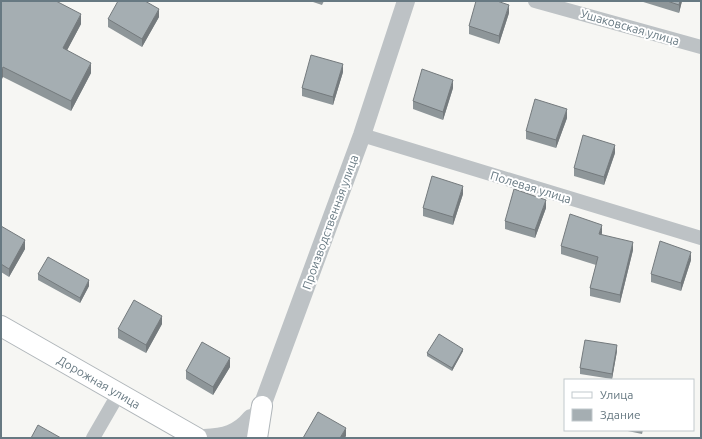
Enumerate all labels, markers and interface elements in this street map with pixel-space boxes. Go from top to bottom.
street label: Ушаковская улица [579,7,681,47]
street label: Производственная улица [300,153,360,291]
street label: Полевая улица [489,169,573,205]
street label: Дорожная улица [55,353,143,411]
legend [564,379,694,431]
text: Улица [600,388,633,401]
text: Здание [600,408,641,421]

